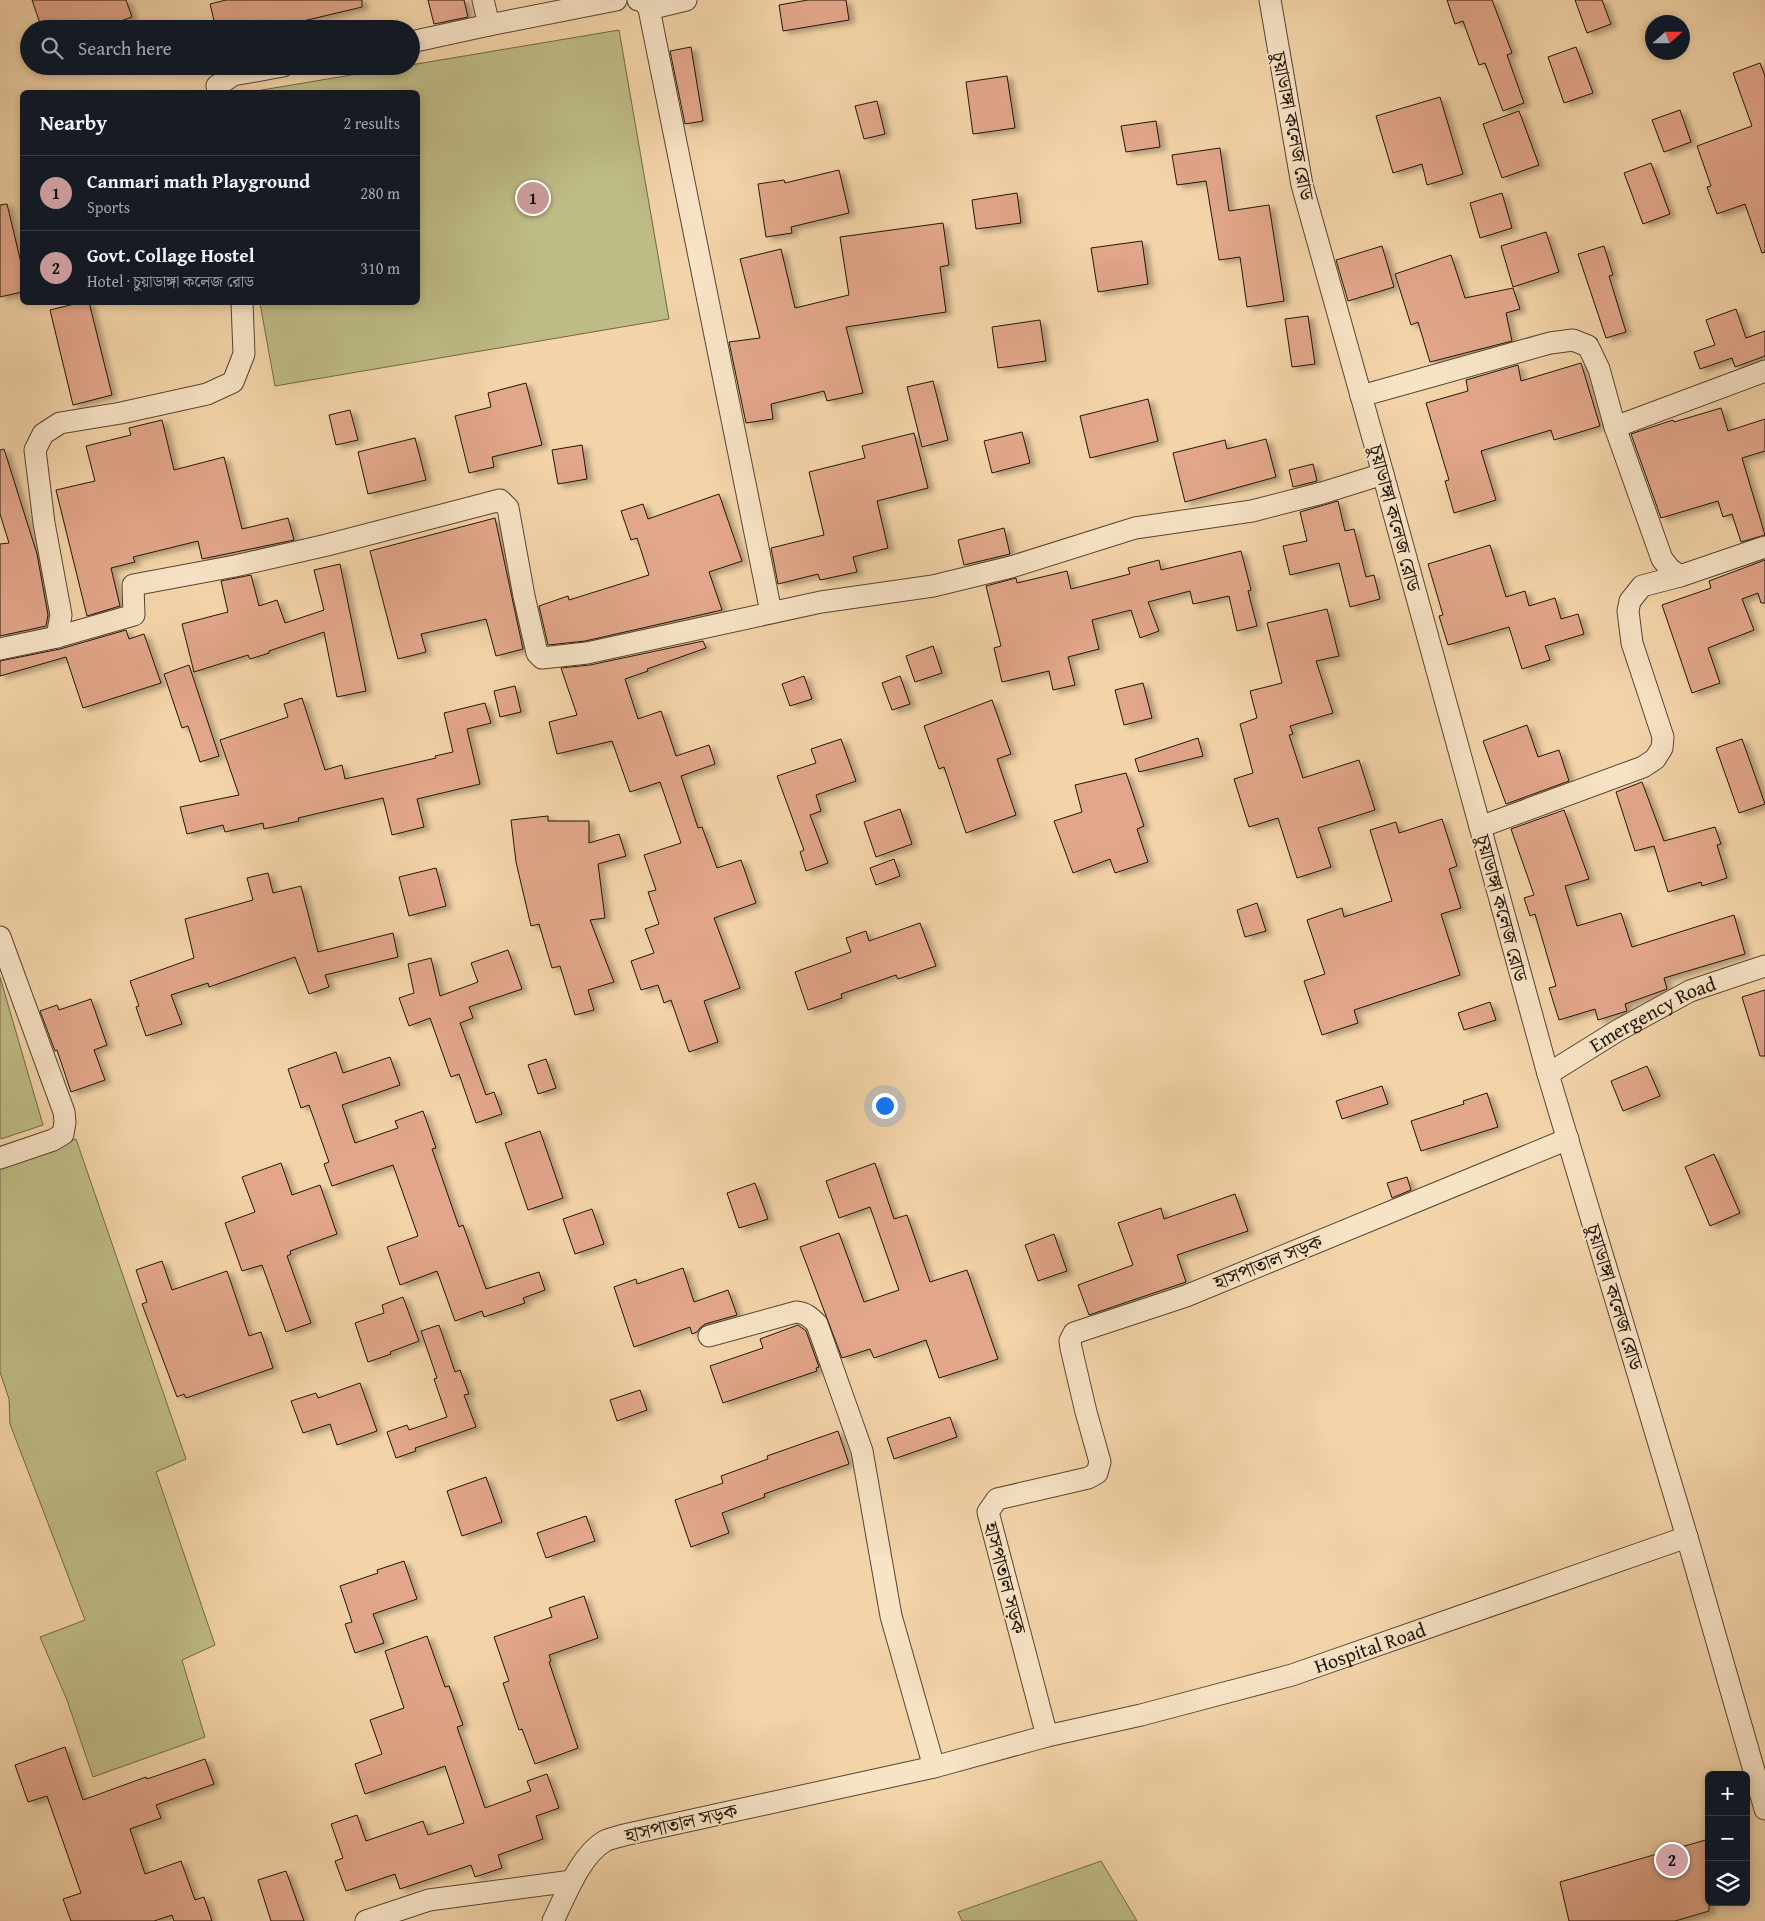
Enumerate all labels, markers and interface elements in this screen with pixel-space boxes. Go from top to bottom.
north arrow [1645,15,1690,60]
search box [20,20,420,75]
icon: search [38,34,66,62]
text: Search here [78,34,172,62]
street label: চুয়াডাঙ্গা কলেজ রোড [1265,48,1322,203]
text: Nearby [40,107,107,138]
text: 2 results [343,111,400,135]
text: Canmari math Playground [87,167,310,195]
pin: 1 [517,179,549,217]
text: 1 [52,181,60,205]
text: 280 m [360,181,400,205]
text: Sports [87,195,130,219]
text: Govt. Collage Hostel [87,241,255,269]
text: 2 [52,256,60,280]
text: 310 m [360,256,400,280]
text: Hotel · চুয়াডাঙ্গা কলেজ রোড [87,269,254,293]
street label: চুয়াডাঙ্গা কলেজ রোড [1362,440,1429,595]
street label: চুয়াডাঙ্গা কলেজ রোড [1469,830,1536,985]
street label: Emergency Road [1583,968,1720,1059]
your location [872,1093,898,1119]
street label: চুয়াডাঙ্গা কলেজ রোড [1579,1219,1652,1374]
street label: হাসপাতাল সড়ক [1208,1226,1327,1297]
street label: হাসপাতাল সড়ক [976,1518,1035,1638]
street label: Hospital Road [1310,1614,1430,1680]
map controls [1705,1771,1750,1906]
button: + [1705,1771,1750,1816]
street label: হাসপাতাল সড়ক [621,1795,741,1850]
button: − [1705,1816,1750,1861]
pin: 2 [1656,1841,1688,1879]
button: layers [1705,1861,1750,1906]

